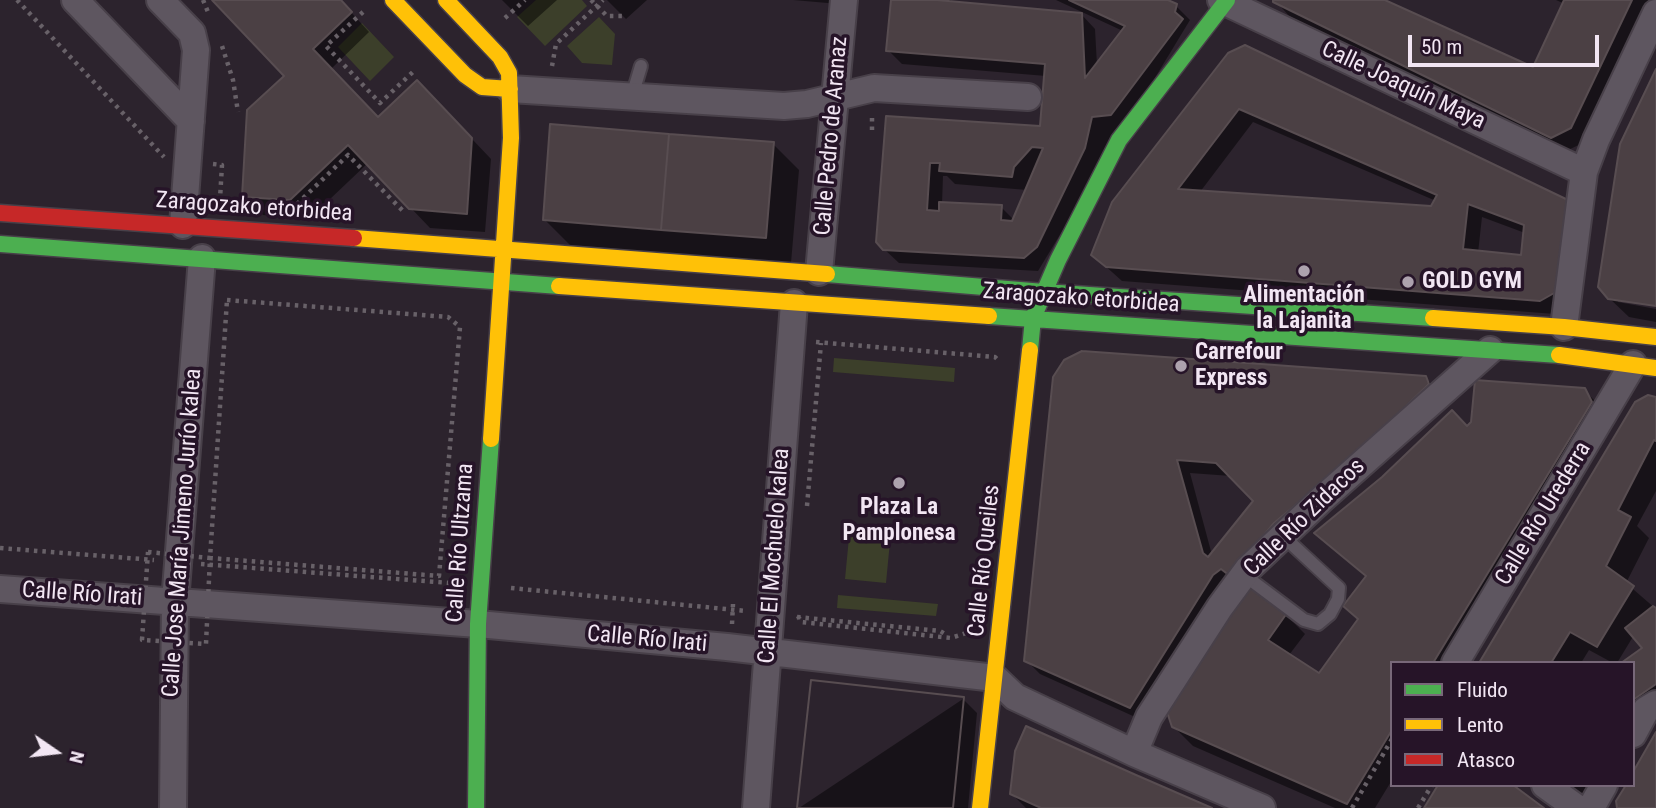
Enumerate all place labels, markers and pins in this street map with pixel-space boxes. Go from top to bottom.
marker: Alimentación la Lajanita [1296,263,1312,279]
place label: GOLD GYM [1422,268,1522,296]
marker: GOLD GYM [1400,274,1416,290]
place label: Alimentación la Lajanita [1243,282,1365,336]
place label: Carrefour Express [1195,339,1283,393]
marker: Carrefour Express [1173,358,1189,374]
marker: Plaza La Pamplonesa [891,475,907,491]
place label: Plaza La Pamplonesa [842,494,956,548]

